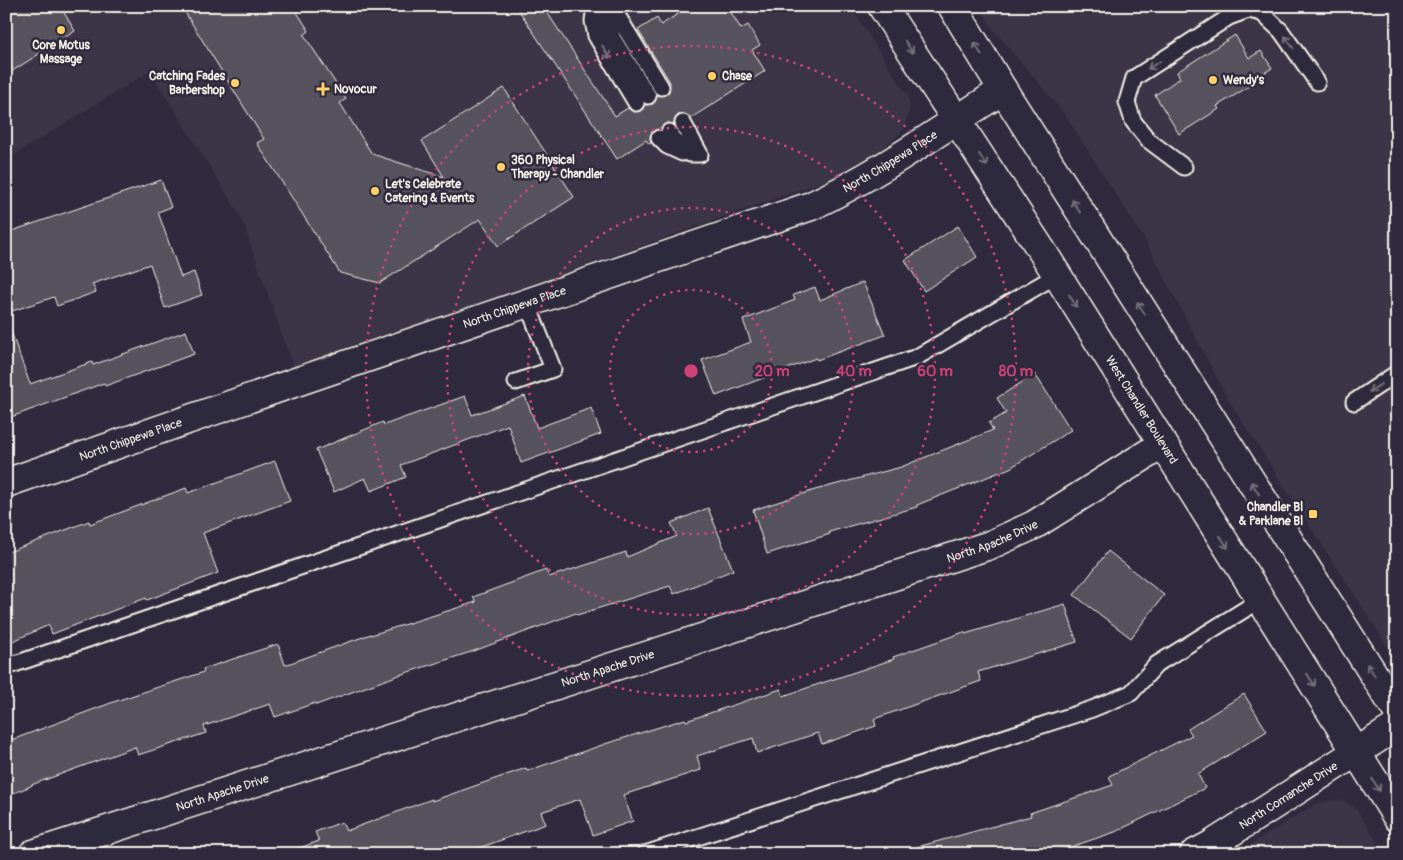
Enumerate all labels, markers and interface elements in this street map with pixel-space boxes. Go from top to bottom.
marker: Core Motus Massage [55,24,67,36]
one-way arrow [1284,35,1294,49]
place label: Core Motus Massage [32,38,91,67]
one-way arrow [904,40,914,54]
one-way arrow [972,42,982,56]
one-way arrow [601,44,611,58]
one-way arrow [1148,60,1162,70]
place label: Catching Fades Barbershop [149,69,226,98]
place label: Chase [722,69,753,84]
marker: Chase [706,70,718,82]
place label: Wendy's [1223,73,1265,88]
marker: Wendy's [1207,74,1219,86]
marker: Catching Fades Barbershop [229,77,241,89]
marker: Novocur [316,82,330,96]
place label: Novocur [334,82,378,97]
street label: North Chippewa Place [840,128,941,196]
place label: 360 Physical Therapy - Chandler [510,153,605,182]
one-way arrow [979,153,989,167]
marker: 360 Physical Therapy - Chandler [495,161,507,173]
place label: Let's Celebrate Catering & Events [385,177,475,206]
marker: Let's Celebrate Catering & Events [369,185,381,197]
one-way arrow [1071,199,1081,213]
street label: North Chippewa Place [461,283,568,332]
one-way arrow [1068,293,1078,307]
one-way arrow [1136,301,1146,315]
street label: West Chandler Boulevard [1102,353,1181,467]
centre of rings [682,362,700,380]
text: 20 m [754,362,790,381]
text: 40 m [836,362,872,381]
text: 60 m [917,362,953,381]
text: 80 m [999,362,1033,381]
one-way arrow [1368,382,1382,393]
street label: North Chippewa Place [77,415,184,465]
one-way arrow [1250,482,1260,496]
place label: Chandler Bl & Parklane Bl [1239,500,1303,529]
marker: Chandler Bl & Parklane Bl [1307,508,1319,520]
street label: North Apache Drive [945,517,1041,566]
one-way arrow [1220,535,1230,549]
street label: North Apache Drive [559,647,656,691]
one-way arrow [1365,663,1375,677]
one-way arrow [1305,673,1316,687]
street label: North Comanche Drive [1236,759,1341,833]
street label: North Apache Drive [174,771,271,815]
one-way arrow [1372,777,1382,791]

